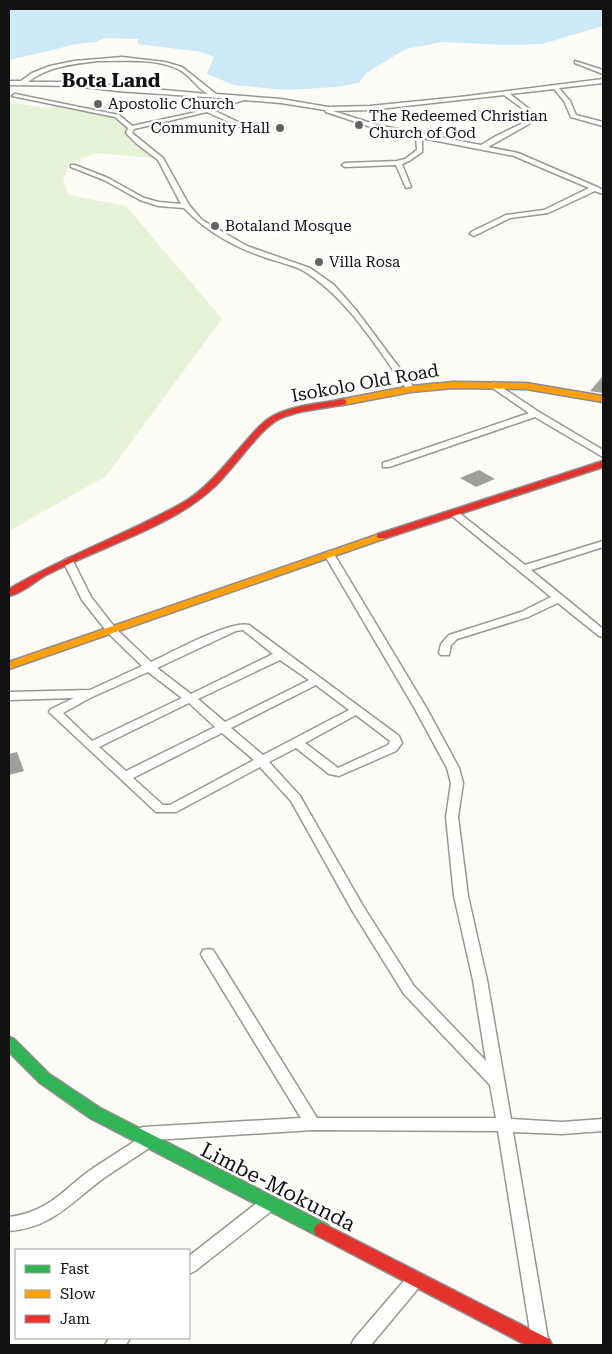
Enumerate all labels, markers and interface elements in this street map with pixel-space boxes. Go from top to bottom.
district label: Bota Land [62,69,161,92]
place label: Apostolic Church [108,95,235,113]
marker: Apostolic Church [92,98,104,110]
place label: The Redeemed Christian Church of God [369,107,548,142]
place label: Community Hall [151,119,270,137]
marker: The Redeemed Christian Church of God [353,119,365,131]
marker: Community Hall [274,122,286,134]
place label: Botaland Mosque [225,217,351,235]
marker: Botaland Mosque [209,220,221,232]
place label: Villa Rosa [329,253,400,271]
marker: Villa Rosa [313,256,325,268]
street label: Isokolo Old Road [289,359,441,406]
street label: Limbe-Mokunda [197,1138,360,1237]
legend [15,1249,190,1339]
text: Fast [60,1260,90,1278]
text: Slow [60,1285,96,1303]
text: Jam [60,1310,90,1328]

